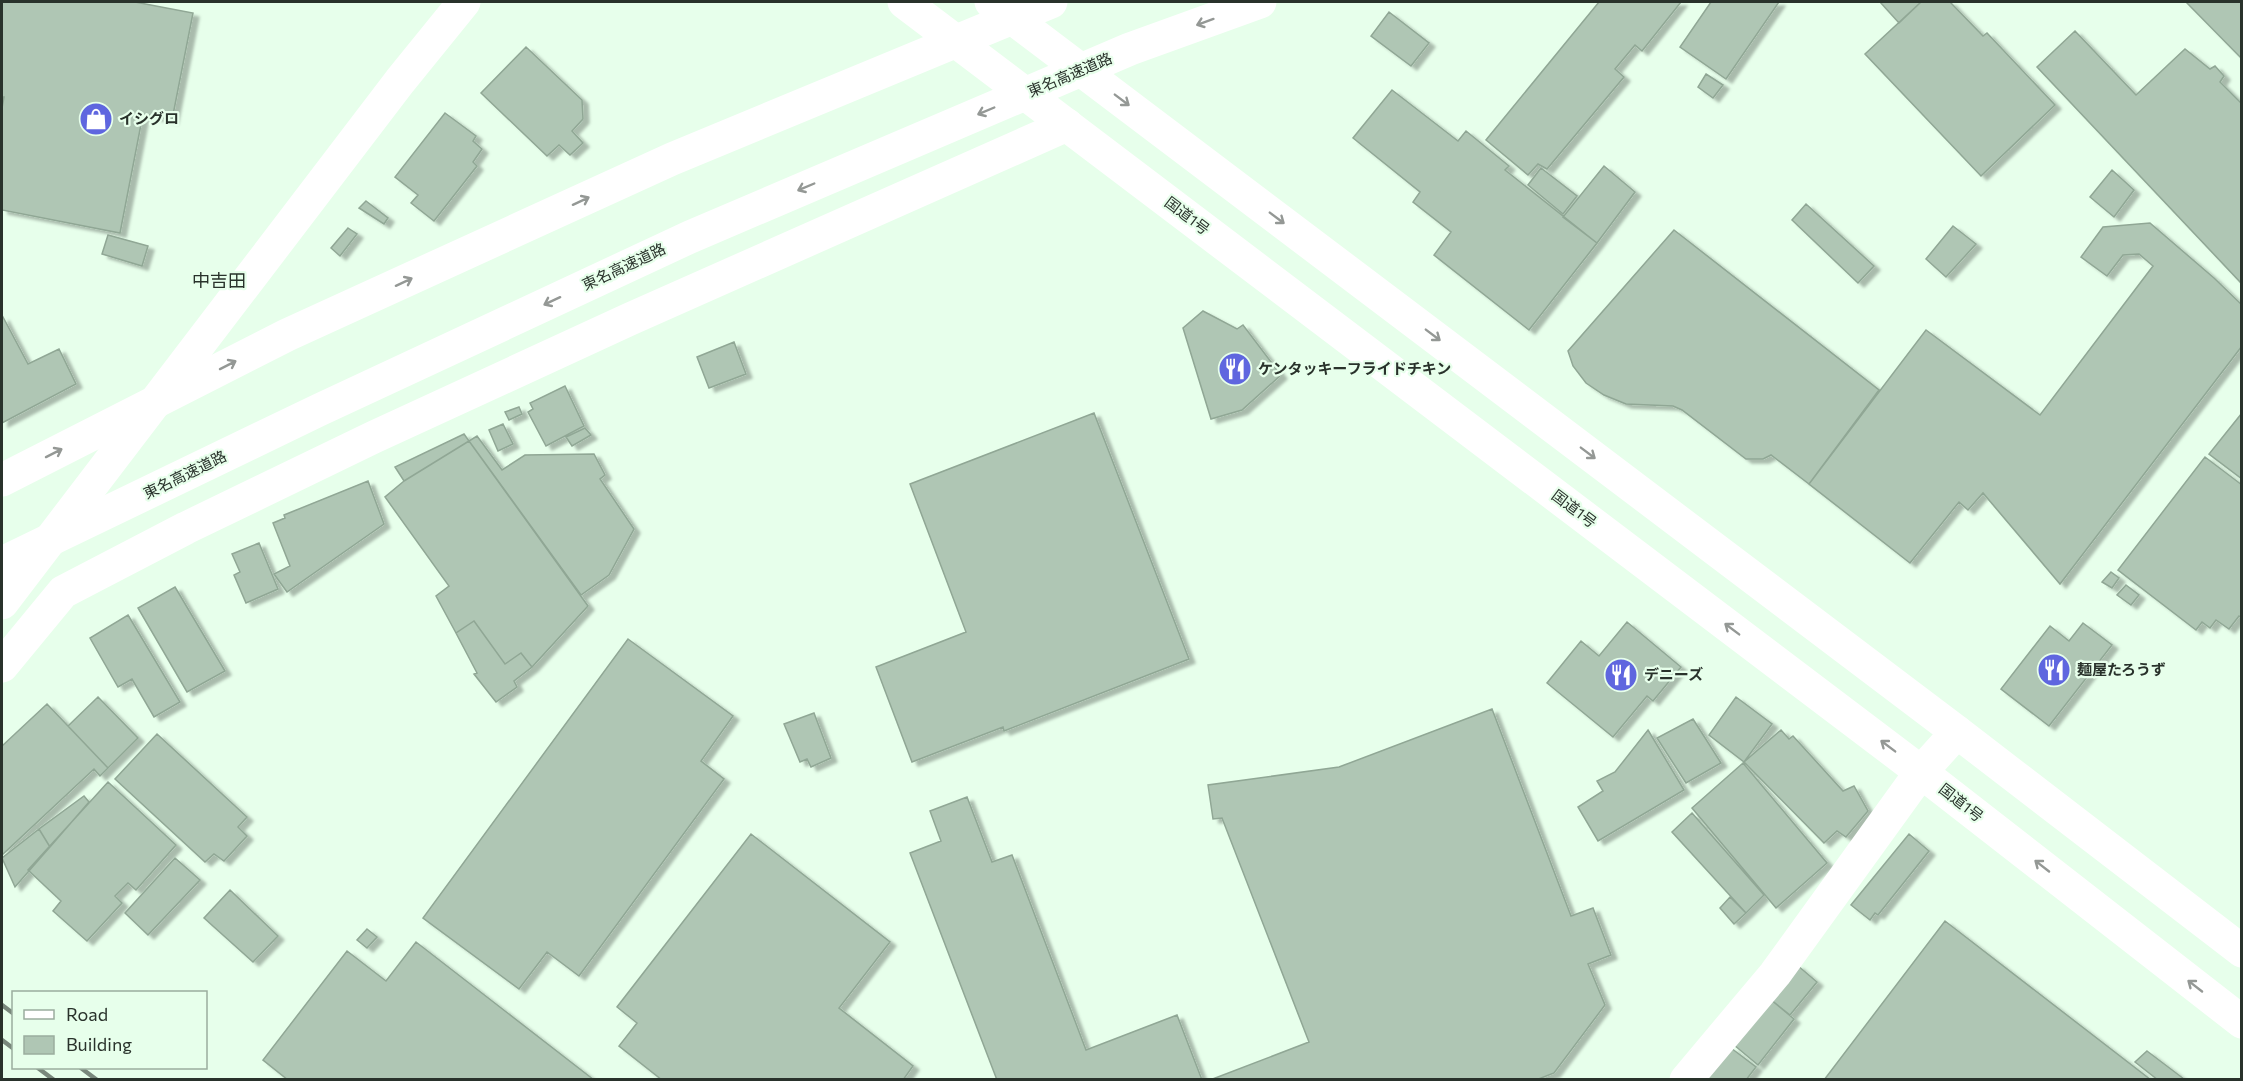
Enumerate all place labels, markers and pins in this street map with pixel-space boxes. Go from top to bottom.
shop icon: イシグロ [78,101,114,137]
place label: イシグロ [119,109,179,127]
restaurant icon: ケンタッキーフライドチキン [1217,351,1253,387]
place label: ケンタッキーフライドチキン [1258,359,1451,377]
restaurant icon: 麺屋たろうず [2036,652,2072,688]
restaurant icon: デニーズ [1603,657,1639,693]
place label: 麺屋たろうず [2077,660,2166,678]
place label: デニーズ [1644,665,1703,683]

